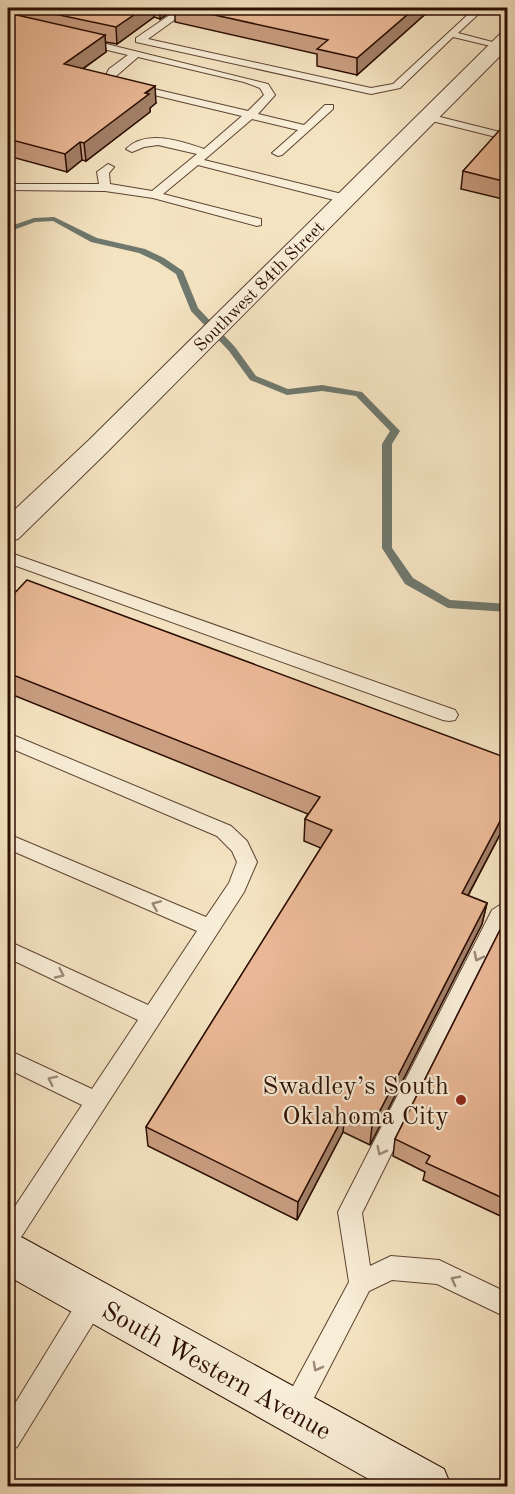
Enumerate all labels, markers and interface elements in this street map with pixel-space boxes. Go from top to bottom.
street label: Southwest 84th Street [191,218,328,355]
one-way arrow [151,900,162,912]
one-way arrow [474,951,485,962]
one-way arrow [54,966,65,978]
place label: Swadley’s South Oklahoma City [262,1074,449,1130]
one-way arrow [47,1076,58,1087]
marker: Swadley’s South Oklahoma City [454,1093,468,1107]
one-way arrow [377,1144,388,1155]
one-way arrow [451,1276,462,1287]
street label: South Western Avenue [97,1298,335,1446]
one-way arrow [312,1361,324,1372]

